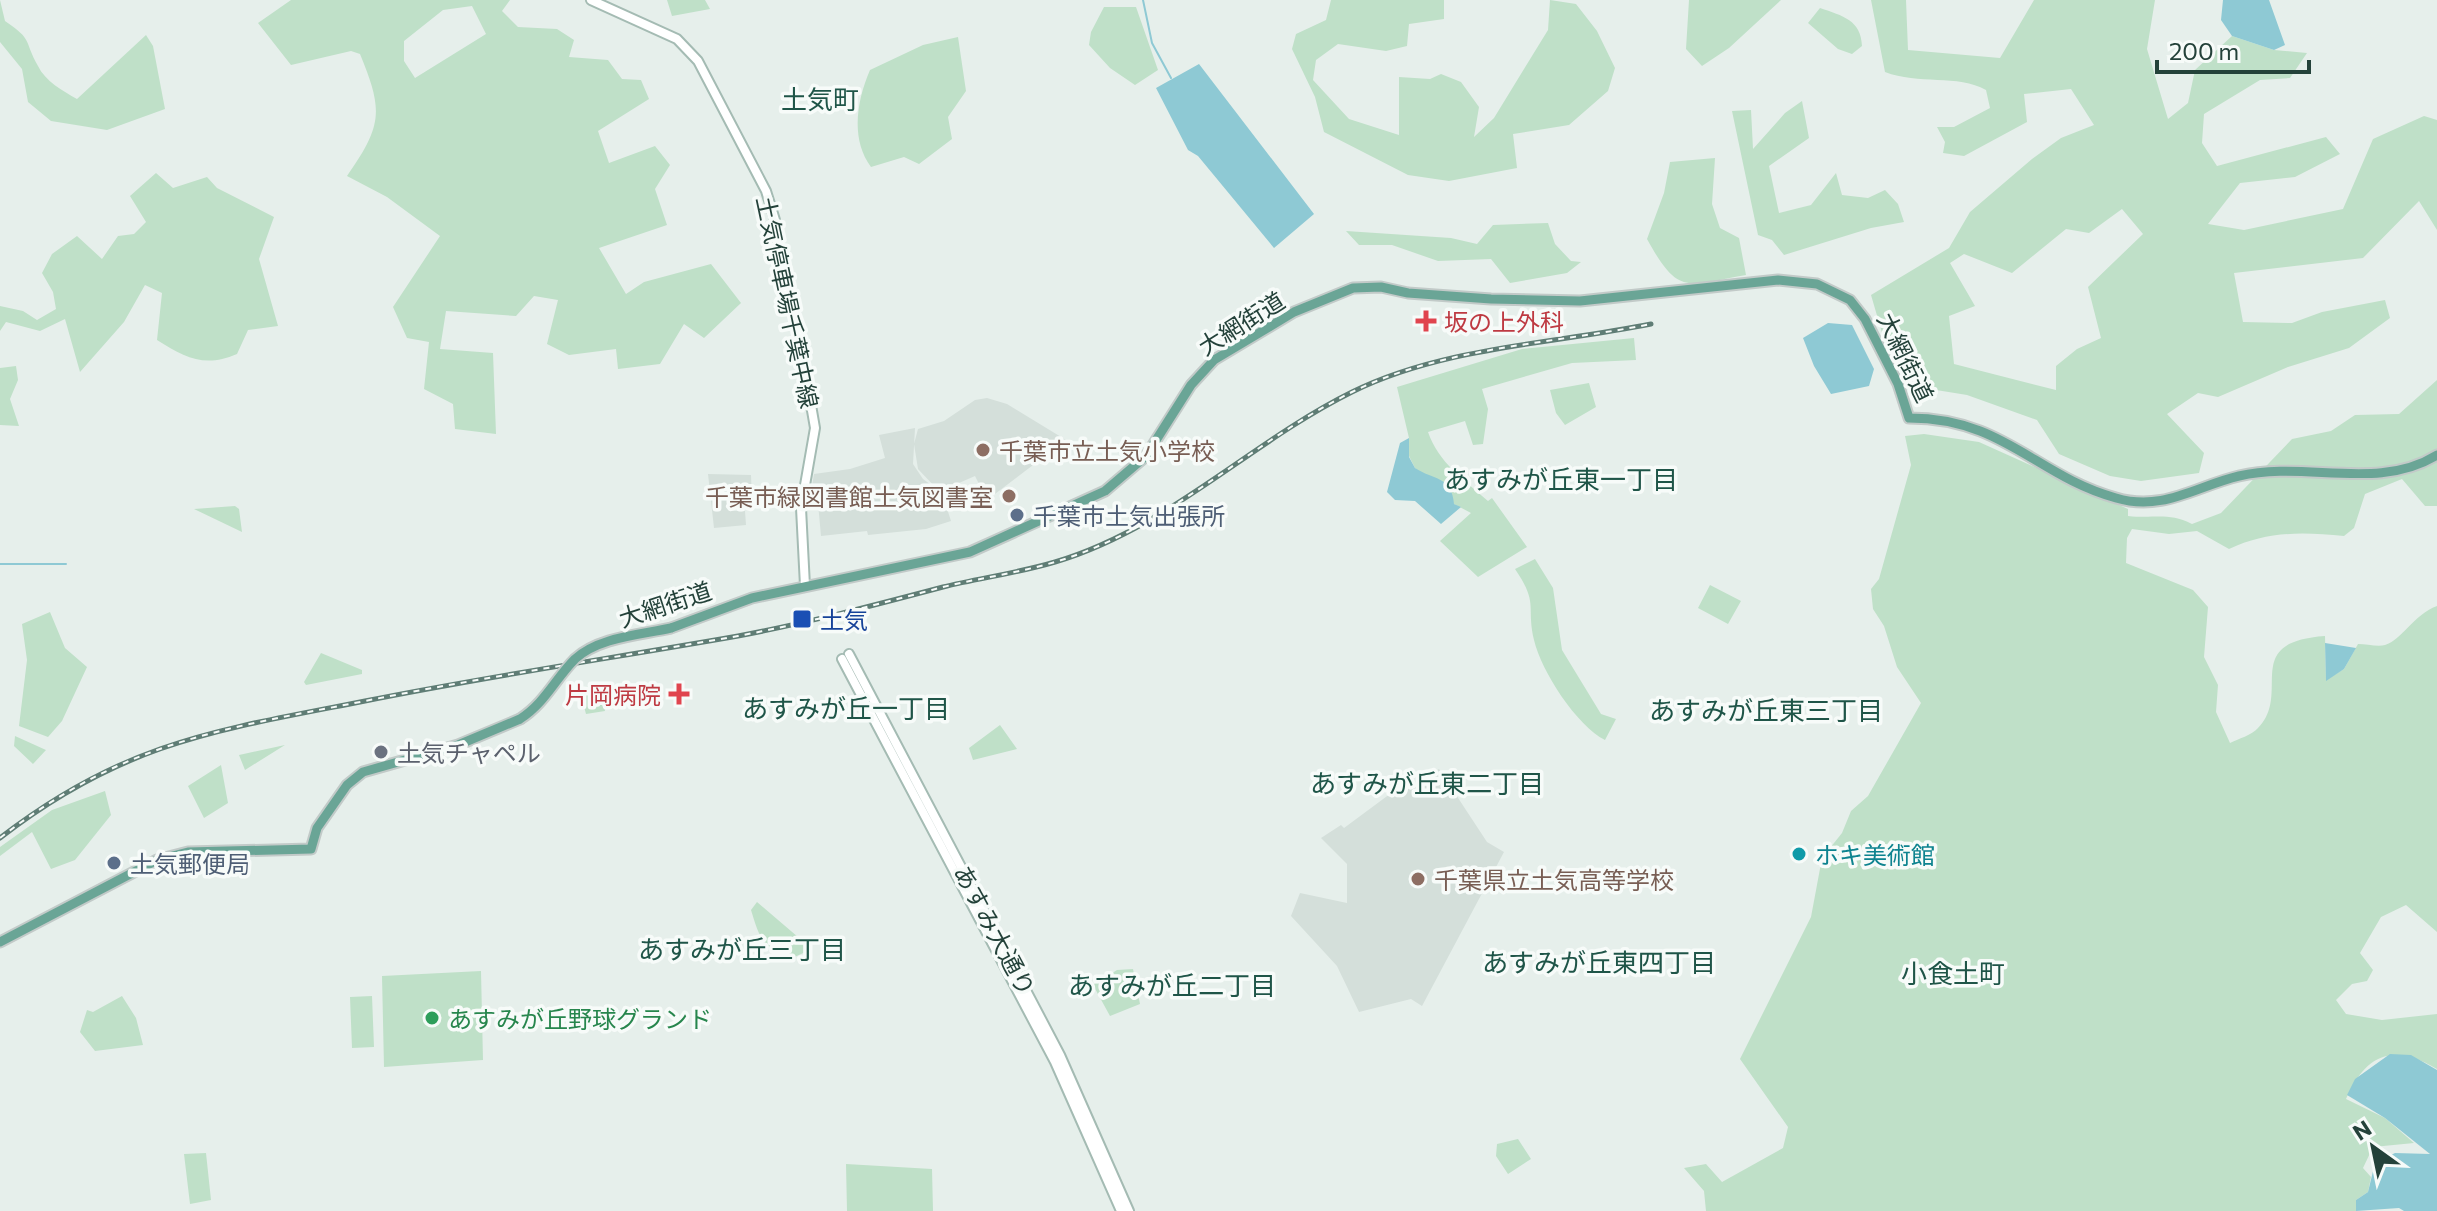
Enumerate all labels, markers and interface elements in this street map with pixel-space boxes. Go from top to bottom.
scale bar [2157,24,2309,74]
text: 200 m [2169,36,2239,65]
district label: 土気町 [781,83,859,114]
street label: 土気停車場千葉中線 [751,193,825,411]
street label: 大網街道 [1193,285,1289,361]
place label: 坂の上外科 [1444,307,1564,336]
street label: 大網街道 [1872,308,1940,406]
marker: 坂の上外科 [1415,310,1437,332]
place label: 千葉市立土気小学校 [999,436,1215,465]
marker: 千葉市立土気小学校 [974,441,992,459]
district label: あすみが丘東一丁目 [1444,463,1678,494]
place label: 千葉市緑図書館土気図書室 [705,482,993,511]
marker: 千葉市緑図書館土気図書室 [1000,487,1018,505]
place label: 千葉市土気出張所 [1033,501,1225,530]
marker: 千葉市土気出張所 [1008,506,1026,524]
street label: 大網街道 [615,575,715,633]
place label: 土気 [820,605,868,634]
marker: 土気 [791,608,813,630]
place label: 片岡病院 [565,680,661,709]
marker: 片岡病院 [668,683,690,705]
district label: あすみが丘一丁目 [742,692,950,723]
district label: あすみが丘東三丁目 [1649,694,1883,725]
place label: 土気チャペル [397,738,541,767]
marker: 土気チャペル [372,743,390,761]
district label: あすみが丘東二丁目 [1310,767,1544,798]
place label: ホキ美術館 [1815,840,1935,869]
marker: ホキ美術館 [1790,845,1808,863]
place label: 土気郵便局 [130,849,250,878]
marker: 土気郵便局 [105,854,123,872]
street label: あすみ大通り [948,860,1042,1000]
place label: 千葉県立土気高等学校 [1434,865,1674,894]
marker: 千葉県立土気高等学校 [1409,870,1427,888]
district label: あすみが丘三丁目 [638,933,846,964]
district label: あすみが丘東四丁目 [1482,946,1716,977]
district label: 小食土町 [1901,957,2005,988]
district label: あすみが丘二丁目 [1068,969,1276,1000]
place label: あすみが丘野球グランド [448,1004,712,1033]
marker: あすみが丘野球グランド [423,1009,441,1027]
north arrow [2333,1107,2413,1187]
text: N [2348,1114,2376,1146]

